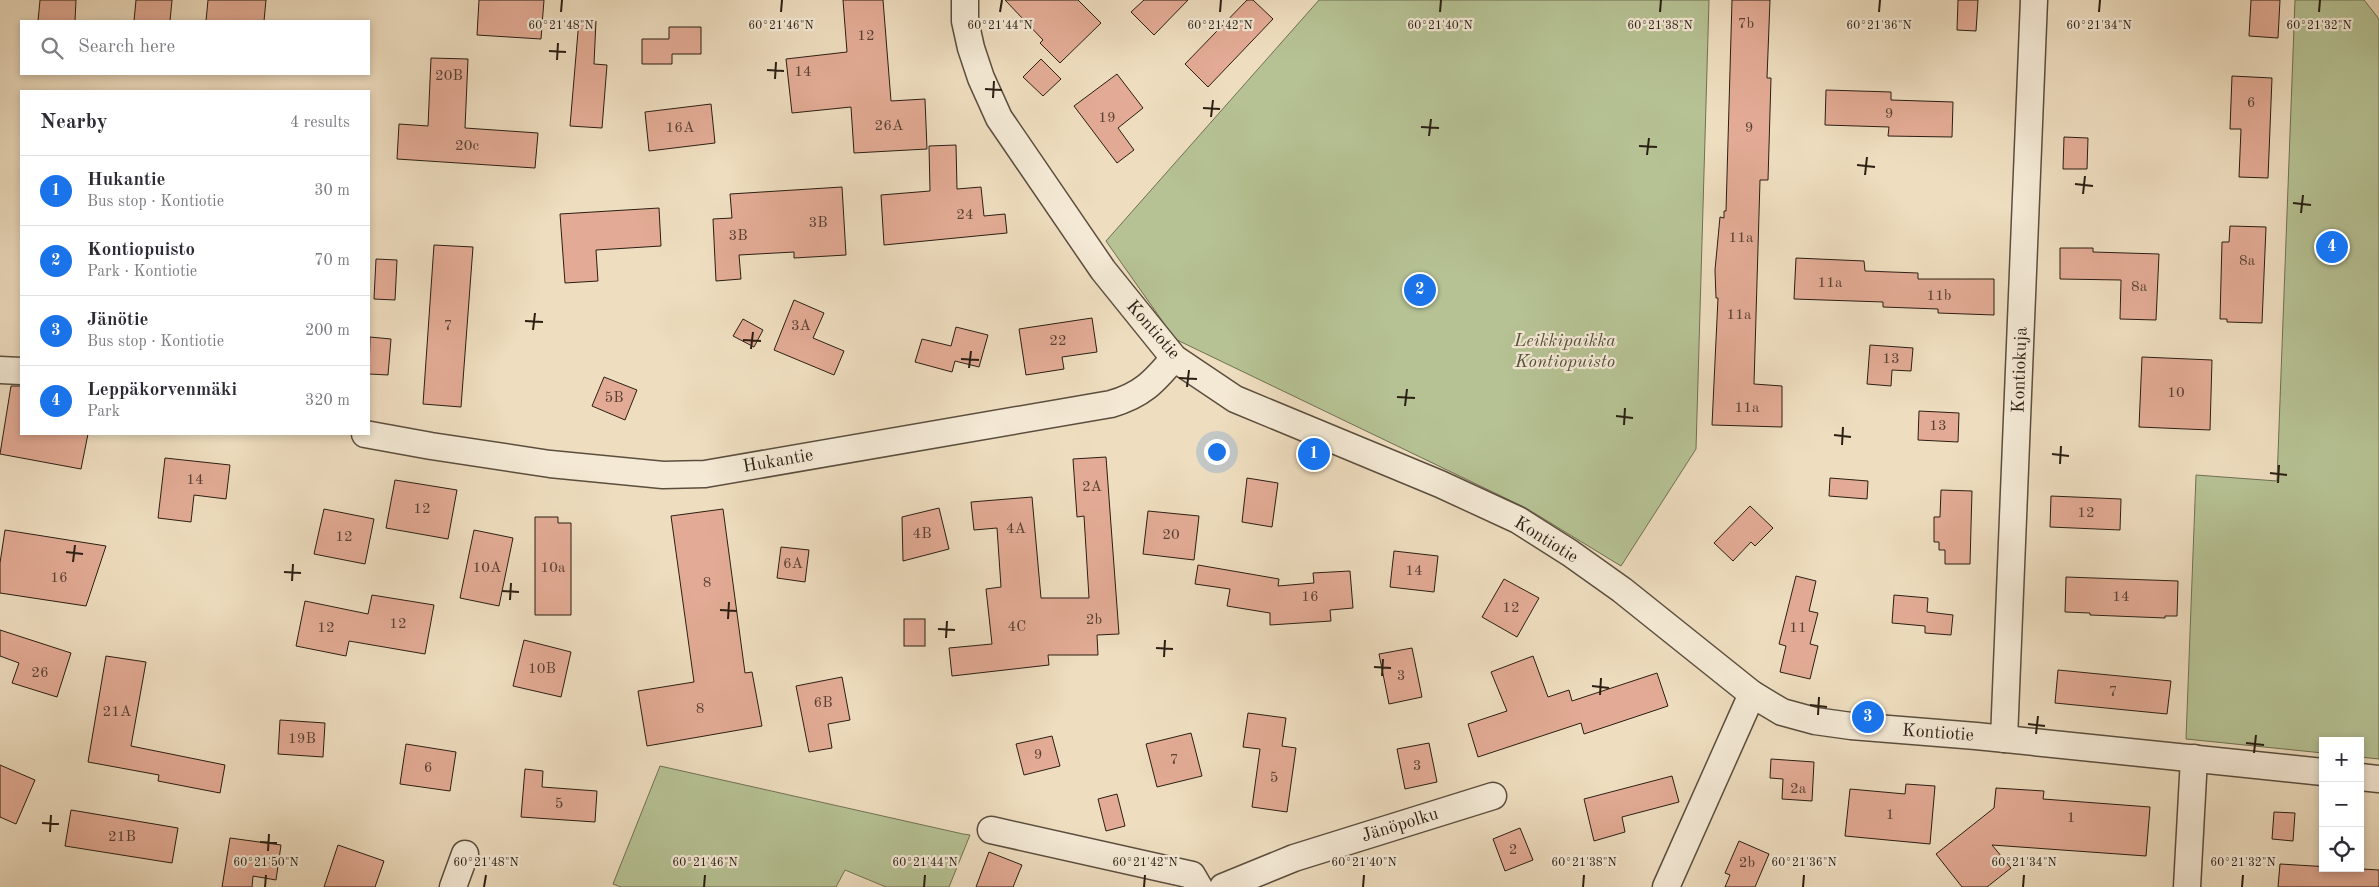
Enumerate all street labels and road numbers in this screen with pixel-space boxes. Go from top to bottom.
street label: Kontiotie [1123,297,1183,363]
street label: Kontiokuja [2010,327,2030,413]
street label: Hukantie [741,446,815,476]
street label: Kontiotie [1511,513,1581,567]
street label: Kontiotie [1902,722,1974,744]
street label: Jänöpolku [1359,805,1441,845]

